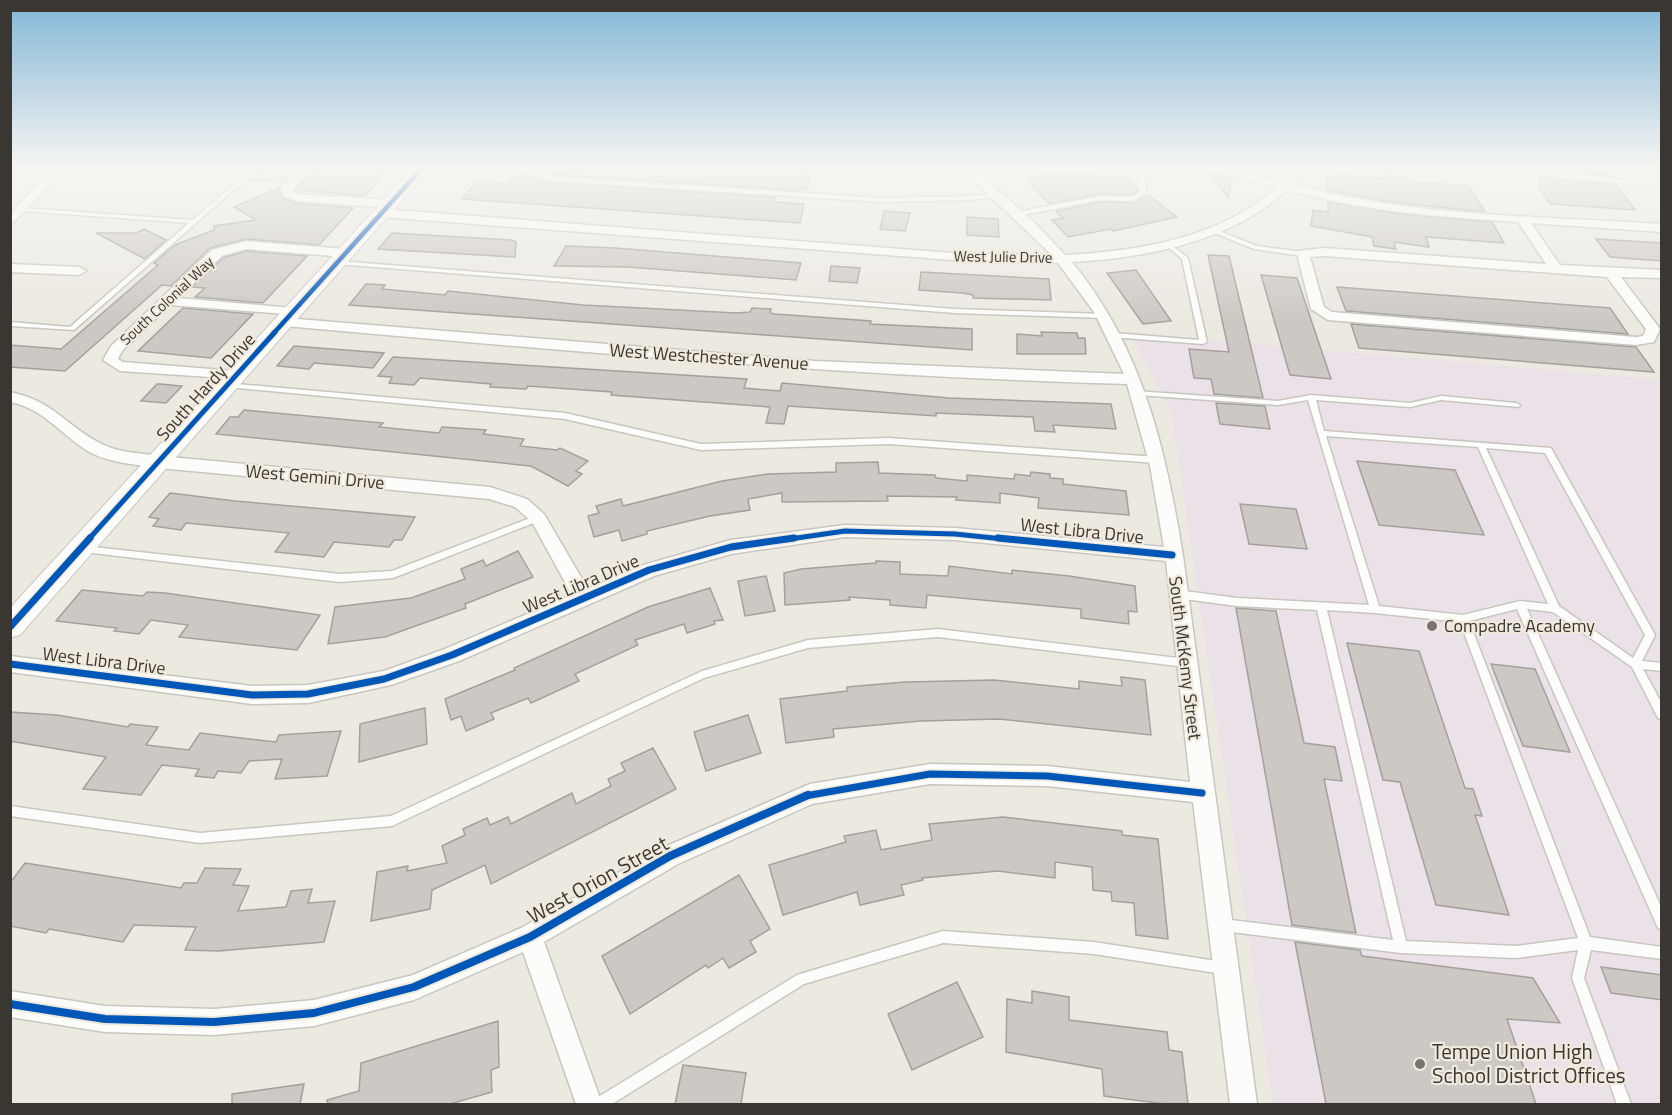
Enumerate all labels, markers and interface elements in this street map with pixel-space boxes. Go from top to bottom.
street label: West Julie Drive [953,244,1053,269]
street label: South Colonial Way [114,251,219,350]
street label: South Hardy Drive [150,327,262,447]
street label: West Westchester Avenue [609,336,810,377]
street label: West Gemini Drive [244,457,386,496]
street label: West Libra Drive [1019,511,1145,550]
street label: West Libra Drive [518,547,643,620]
street label: South McKemy Street [1162,575,1209,742]
place label: Compadre Academy [1444,612,1595,639]
marker: Compadre Academy [1425,619,1439,633]
street label: West Libra Drive [41,640,167,681]
street label: West Orion Street [521,827,675,931]
place label: Tempe Union High School District Offices [1432,1035,1626,1091]
marker: Tempe Union High School District Offices [1413,1057,1427,1071]

